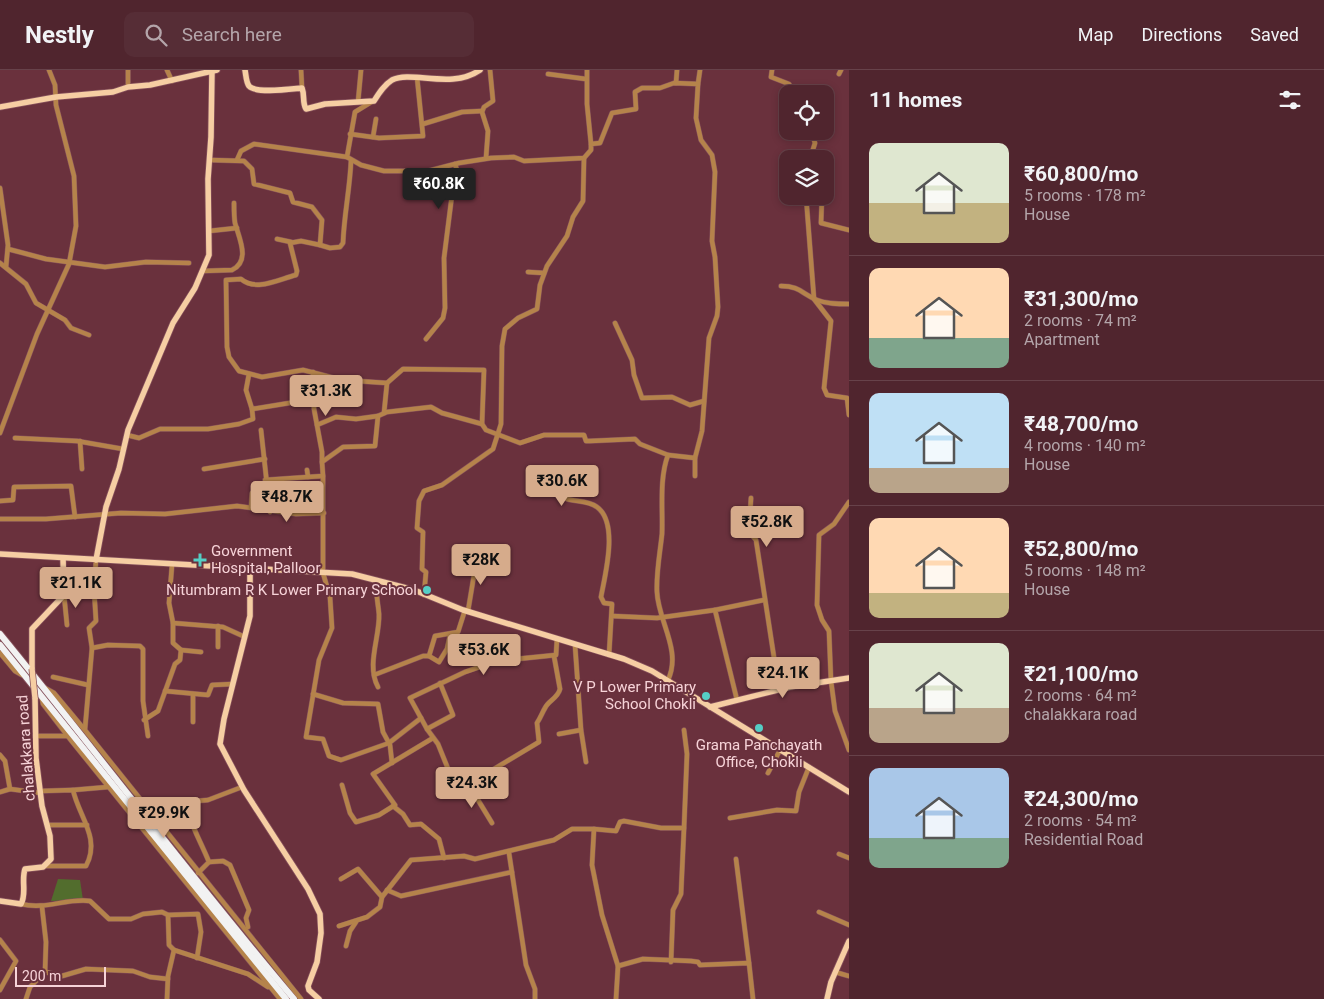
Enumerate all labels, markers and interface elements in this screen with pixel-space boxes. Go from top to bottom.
search box [124,12,474,57]
text: Nestly [25,21,94,49]
icon: search [142,21,170,49]
text: Search here [182,23,282,46]
text: Map [1078,24,1113,45]
text: Directions [1141,24,1222,45]
text: Saved [1250,24,1299,45]
map controls [779,85,834,205]
button: locate [779,85,834,140]
icon: filters [1276,86,1304,114]
text: 11 homes [869,88,962,112]
button: layers [779,150,834,205]
text: ₹60,800/mo [1024,162,1138,186]
icon: home [909,163,969,223]
pin: ₹60.8K [398,168,480,210]
text: ₹60.8K [414,174,464,193]
text: 5 rooms · 178 m² [1024,186,1146,205]
text: House [1024,205,1070,224]
text: ₹31,300/mo [1024,287,1138,311]
icon: home [909,288,969,348]
text: 2 rooms · 74 m² [1024,311,1137,330]
text: Apartment [1024,330,1100,349]
pin: ₹31.3K [285,374,367,417]
text: ₹31.3K [301,381,351,400]
text: ₹48,700/mo [1024,412,1138,436]
icon: home [909,413,969,473]
text: 4 rooms · 140 m² [1024,436,1146,455]
text: House [1024,455,1070,474]
pin: ₹30.6K [521,464,603,507]
text: ₹30.6K [537,471,587,490]
pin: ₹48.7K [246,480,328,523]
text: ₹48.7K [262,487,312,506]
pin: ₹52.8K [726,506,808,548]
text: ₹52.8K [742,512,792,531]
text: ₹52,800/mo [1024,537,1138,561]
icon: home [909,538,969,598]
place label: Government Hospital, Palloor [211,542,320,577]
pin: ₹28K [451,544,511,586]
text: ₹28K [463,550,499,569]
marker: Government Hospital, Palloor [193,553,207,567]
text: 5 rooms · 148 m² [1024,561,1146,580]
pin: ₹21.1K [35,566,117,609]
text: ₹21.1K [51,573,101,592]
text: House [1024,580,1070,599]
place label: Nitumbram R K Lower Primary School [166,581,417,599]
marker: Nitumbram R K Lower Primary School [421,584,433,596]
pin: ₹53.6K [443,634,525,676]
text: ₹53.6K [459,640,509,659]
pin: ₹24.1K [742,656,824,699]
text: ₹21,100/mo [1024,662,1138,686]
text: ₹24.1K [758,663,808,682]
icon: home [909,663,969,723]
place label: V P Lower Primary School Chokli [573,678,696,713]
text: 2 rooms · 64 m² [1024,686,1137,705]
marker: V P Lower Primary School Chokli [700,690,712,702]
street label: chalakkara road [13,694,39,802]
text: chalakkara road [1024,705,1137,724]
marker: Grama Panchayath Office, Chokli [753,722,765,734]
place label: Grama Panchayath Office, Chokli [696,736,822,771]
pin: ₹24.3K [431,766,513,809]
text: ₹24.3K [447,773,497,792]
text: ₹24,300/mo [1024,787,1138,811]
icon: home [909,788,969,848]
pin: ₹29.9K [123,796,205,839]
text: ₹29.9K [139,803,189,822]
text: 2 rooms · 54 m² [1024,811,1137,830]
text: Residential Road [1024,830,1143,849]
scale bar [15,964,106,987]
text: 200 m [22,968,61,984]

